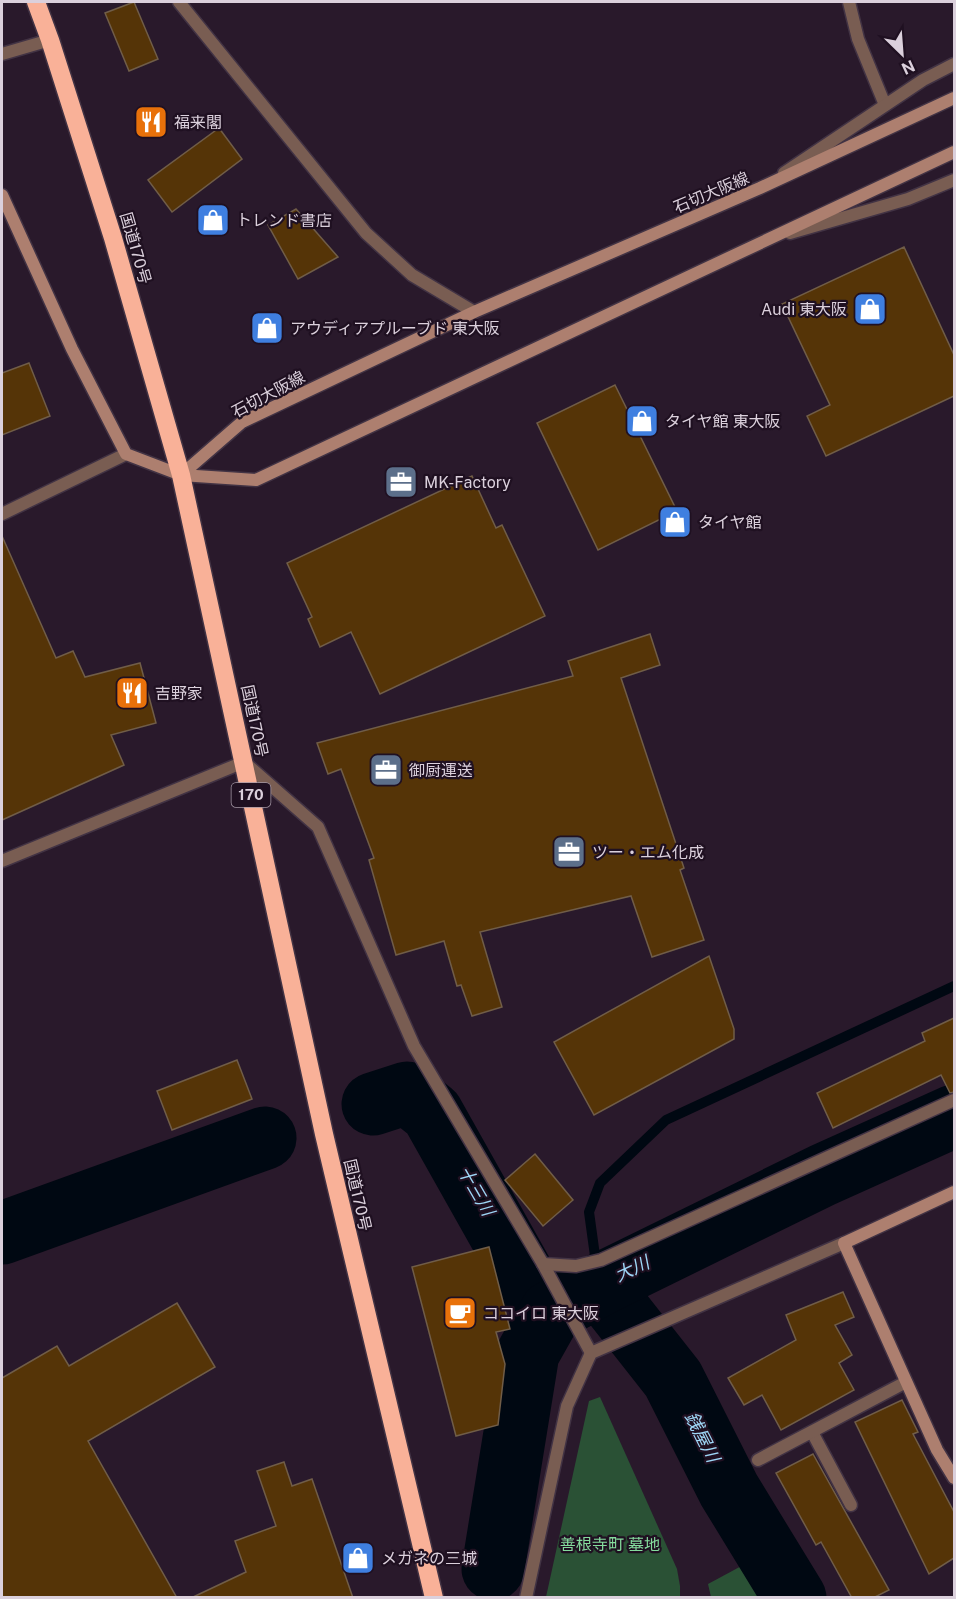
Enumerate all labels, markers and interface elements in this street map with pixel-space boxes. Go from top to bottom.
north arrow [872,24,932,84]
text: N [898,56,918,78]
restaurant icon: 福来閣 [133,104,169,140]
place label: 福来閣 [174,113,222,132]
street label: 石切大阪線 [671,168,752,217]
shop icon: トレンド書店 [195,202,231,238]
street label: 国道170号 [116,210,155,286]
place label: トレンド書店 [236,211,332,230]
shop icon: Audi 東大阪 [852,291,888,327]
place label: Audi 東大阪 [761,300,847,319]
shop icon: アウディアプルーブド 東大阪 [249,310,285,346]
place label: アウディアプルーブド 東大阪 [290,319,500,338]
street label: 石切大阪線 [228,367,308,422]
shop icon: タイヤ館 東大阪 [624,403,660,439]
place label: タイヤ館 東大阪 [665,412,780,431]
office icon: MK-Factory [383,464,419,500]
place label: MK-Factory [424,473,511,492]
shop icon: タイヤ館 [657,504,693,540]
place label: タイヤ館 [698,513,762,532]
restaurant icon: 吉野家 [114,675,150,711]
street label: 国道170号 [238,683,271,759]
place label: 吉野家 [155,684,203,703]
office icon: 御厨運送 [368,752,404,788]
place label: 御厨運送 [409,761,473,780]
road number: 170 [232,783,270,807]
office icon: ツー・エム化成 [551,834,587,870]
place label: ツー・エム化成 [592,843,704,862]
street label: 国道170号 [340,1157,375,1233]
water label: 十三川 [454,1162,500,1221]
water label: 大川 [611,1251,654,1286]
cafe icon: ココイロ 東大阪 [442,1295,478,1331]
place label: ココイロ 東大阪 [483,1304,599,1323]
water label: 銭屋川 [681,1408,725,1467]
park label: 善根寺町 墓地 [560,1535,660,1554]
shop icon: メガネの三城 [340,1540,376,1576]
place label: メガネの三城 [381,1549,477,1568]

